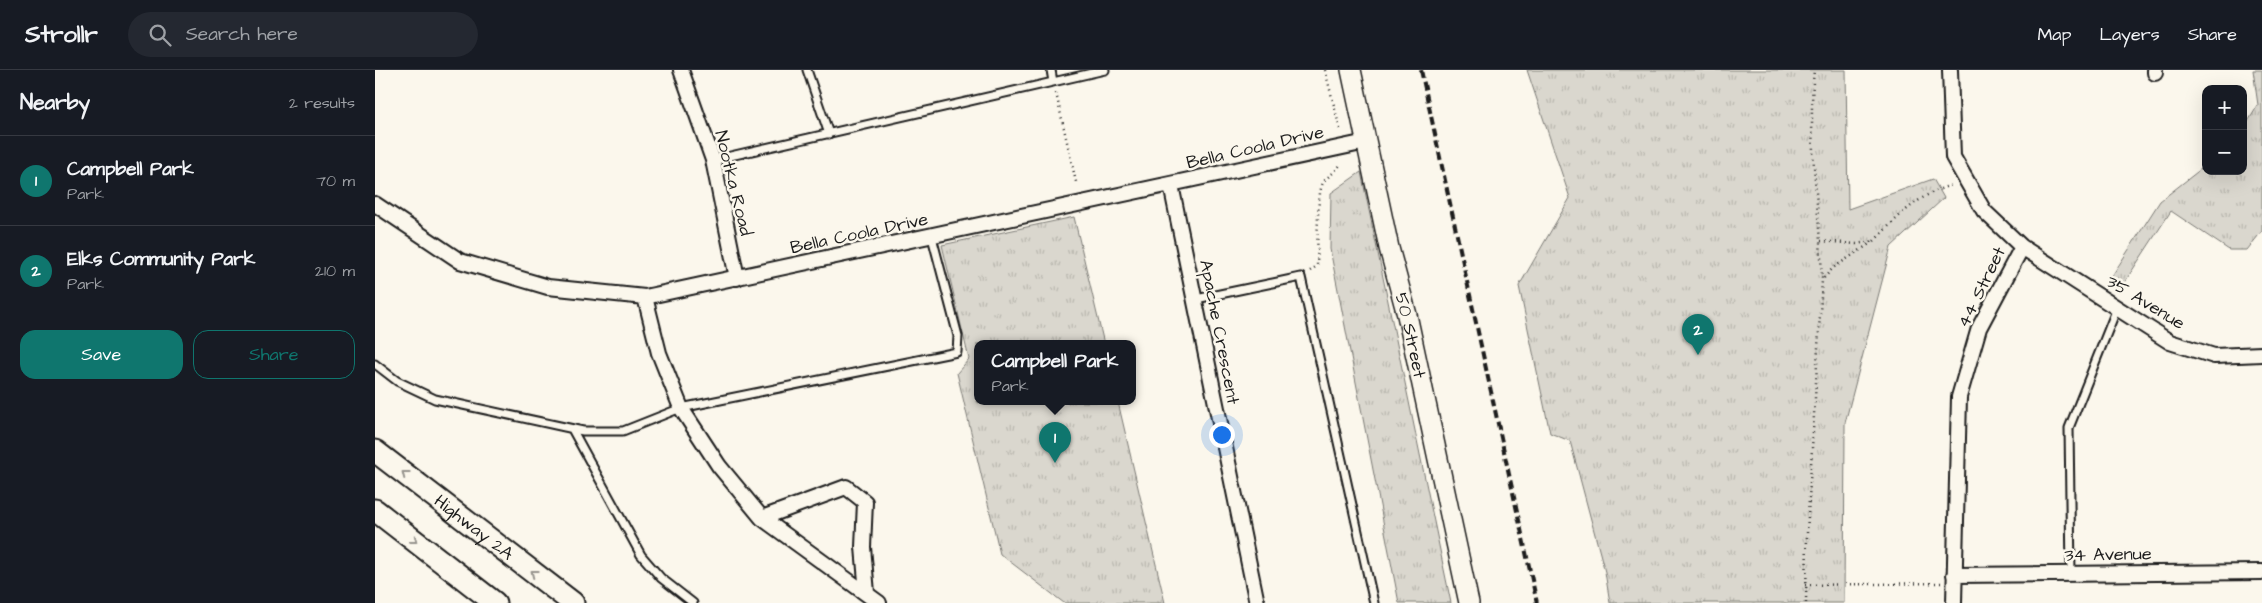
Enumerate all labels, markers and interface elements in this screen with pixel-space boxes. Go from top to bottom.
search box [128,12,478,57]
text: Strollr [25,18,98,52]
icon: search [146,21,174,49]
text: Search here [186,21,298,48]
text: Map [2037,22,2071,47]
text: Layers [2099,22,2160,47]
text: Share [2188,22,2237,47]
map controls [2202,85,2247,175]
button: + [2202,85,2247,130]
text: Nearby [20,88,90,117]
text: 2 results [289,92,355,114]
street label: Bella Coola Drive [1184,119,1326,175]
street label: Nootka Road [708,128,759,238]
button: − [2202,130,2247,175]
text: Campbell Park [67,156,194,183]
text: 1 [35,170,37,192]
text: 70 m [316,170,355,192]
text: Park [67,183,104,205]
street label: Bella Coola Drive [788,207,930,260]
street label: 44 Street [1951,242,2012,332]
text: Elks Community Park [67,246,255,273]
street label: Apache Crescent [1193,258,1246,407]
text: 2 [31,260,41,282]
text: 210 m [315,260,355,282]
street label: 35 Avenue [2102,269,2190,336]
text: Park [67,273,104,295]
street label: 50 Street [1389,290,1432,381]
pin: 2 [1682,314,1714,355]
button: Save [20,330,183,379]
button: Share [193,330,355,379]
popup [974,340,1136,405]
text: Campbell Park [992,348,1118,375]
text: Park [992,375,1029,397]
pin: 1 [1039,422,1071,463]
your location [1209,422,1235,448]
one-way arrow [401,471,411,480]
street label: Highway 2A [429,489,519,566]
one-way arrow [408,534,417,543]
street label: 34 Avenue [2064,541,2152,568]
one-way arrow [531,571,540,579]

